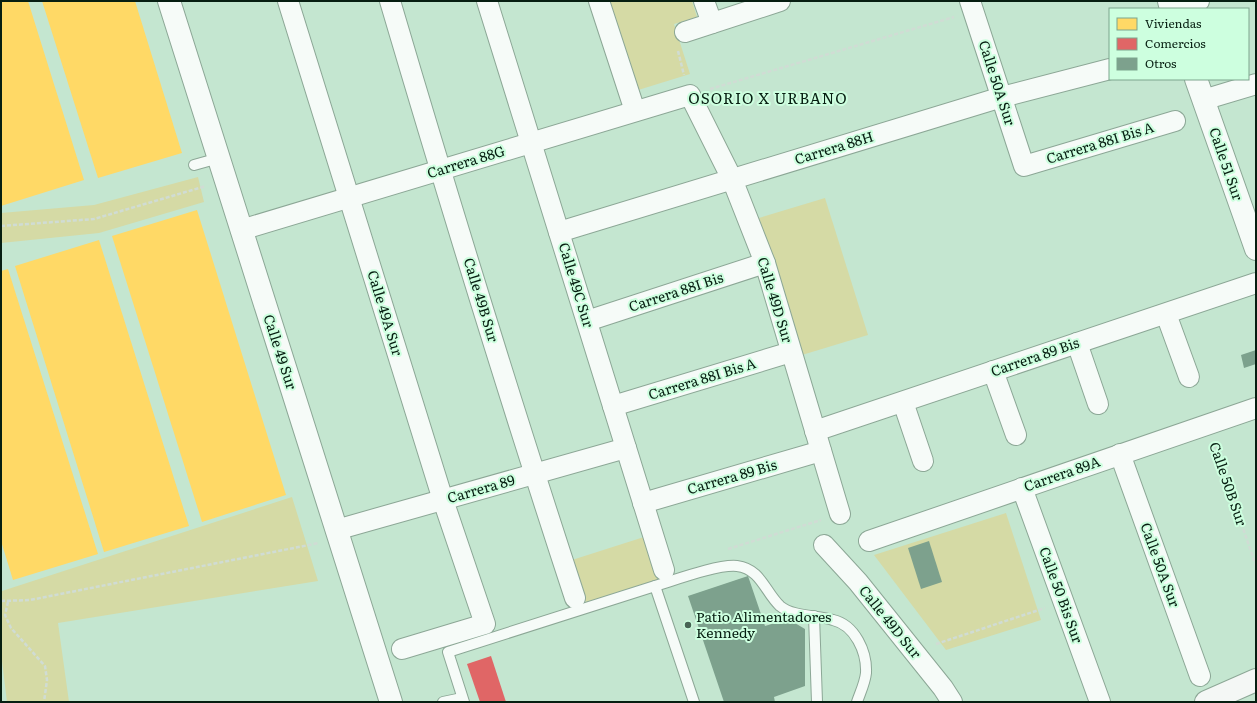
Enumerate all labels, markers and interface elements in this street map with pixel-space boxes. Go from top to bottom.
legend [1109,8,1249,80]
text: Viviendas [1145,14,1202,32]
text: Comercios [1145,34,1206,52]
street label: Calle 50A Sur [975,38,1021,128]
text: Otros [1145,54,1177,72]
district label: OSORIO X URBANO [688,86,848,109]
street label: Carrera 88I Bis A [1043,116,1157,168]
street label: Calle 51 Sur [1205,125,1249,203]
street label: Carrera 88H [792,126,876,169]
street label: Carrera 88G [424,140,507,182]
street label: Calle 49C Sur [555,240,599,330]
street label: Calle 49D Sur [753,254,799,345]
street label: Calle 49B Sur [460,255,504,345]
street label: Carrera 88I Bis [626,266,726,316]
street label: Calle 49A Sur [363,268,409,358]
street label: Calle 49 Sur [259,311,303,392]
street label: Carrera 89 Bis [988,332,1082,381]
street label: Carrera 88I Bis A [645,352,759,404]
street label: Calle 50B Sur [1205,439,1253,529]
street label: Carrera 89A [1021,450,1103,495]
street label: Carrera 89 Bis [685,454,779,498]
street label: Carrera 89 [445,469,517,507]
street label: Calle 50A Sur [1136,520,1186,610]
street label: Calle 50 Bis Sur [1035,544,1089,646]
street label: Calle 49D Sur [855,581,927,662]
place label: Patio Alimentadores Kennedy [696,606,831,642]
marker: Patio Alimentadores Kennedy [683,620,693,630]

